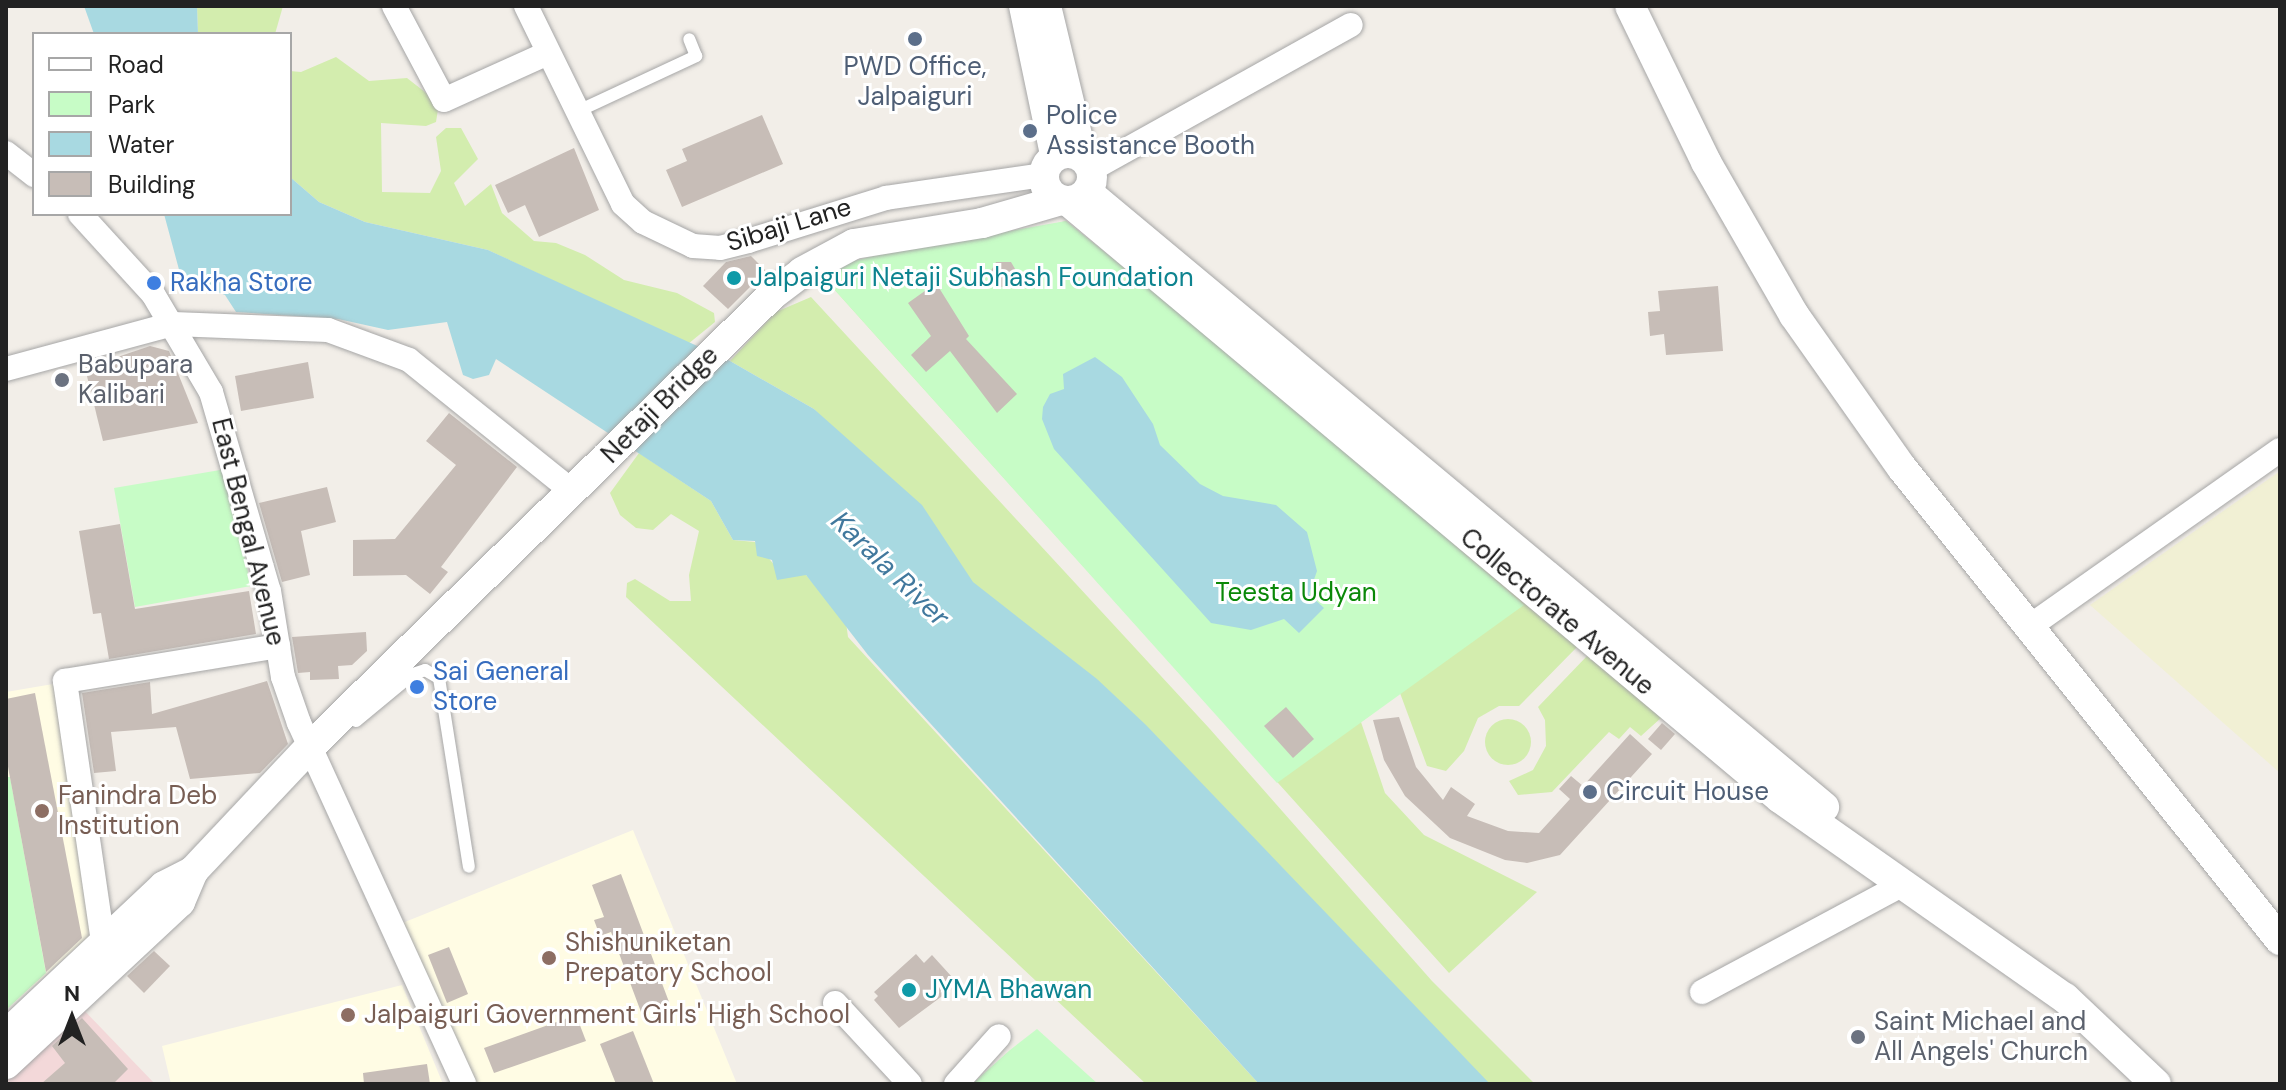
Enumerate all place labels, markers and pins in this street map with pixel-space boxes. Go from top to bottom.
marker: PWD Office, Jalpaiguri [906,30,924,48]
place label: PWD Office, Jalpaiguri [843,51,987,112]
place label: Police Assistance Booth [1046,100,1255,162]
marker: Police Assistance Booth [1021,122,1039,140]
place label: Jalpaiguri Netaji Subhash Foundation [750,262,1194,294]
place label: Rakha Store [170,267,313,299]
marker: Jalpaiguri Netaji Subhash Foundation [725,269,743,287]
marker: Rakha Store [145,274,163,292]
place label: Babupara Kalibari [78,349,193,410]
marker: Babupara Kalibari [53,371,71,389]
place label: Sai General Store [433,656,569,718]
marker: Sai General Store [408,678,426,696]
place label: Circuit House [1606,776,1769,808]
place label: Fanindra Deb Institution [58,780,217,842]
marker: Circuit House [1581,783,1599,801]
marker: Fanindra Deb Institution [33,802,51,820]
place label: Shishuniketan Prepatory School [565,927,772,988]
marker: Shishuniketan Prepatory School [540,949,558,967]
place label: JYMA Bhawan [925,974,1092,1006]
marker: JYMA Bhawan [900,981,918,999]
place label: Jalpaiguri Government Girls' High School [364,999,850,1031]
marker: Jalpaiguri Government Girls' High School [339,1006,357,1024]
place label: Saint Michael and All Angels' Church [1874,1006,2088,1068]
marker: Saint Michael and All Angels' Church [1849,1028,1867,1046]

